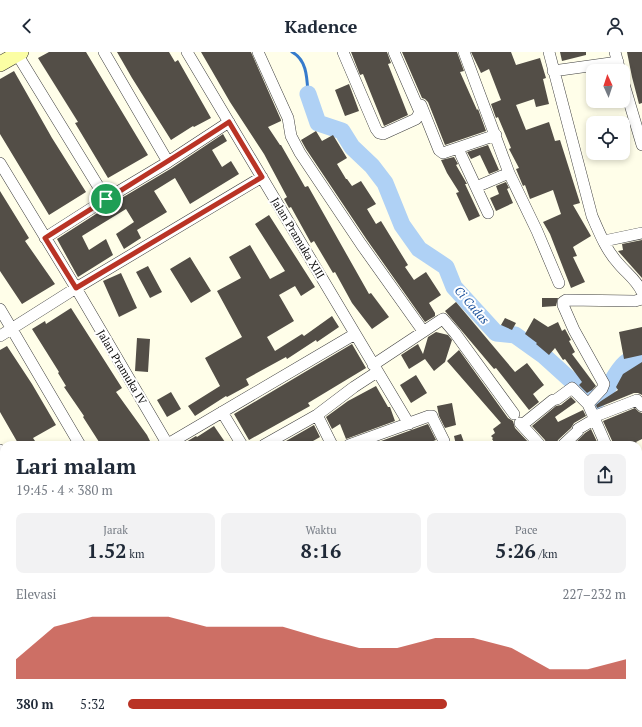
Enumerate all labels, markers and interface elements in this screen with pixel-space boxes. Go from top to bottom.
text: Kadence [285,14,357,38]
icon: back [16,15,38,37]
icon: person [604,15,626,37]
north arrow [586,64,630,108]
map controls [586,64,630,160]
button: locate [586,116,630,160]
pin [89,182,123,216]
icon: arrive [95,188,117,210]
street label: Jalan Pramuka XIII [268,195,328,281]
water label: Ci Cadas [451,283,493,327]
street label: Jalan Pramuka IV [94,327,150,407]
text: Lari malam [16,451,136,480]
button: share [584,454,626,496]
text: 19:45 · 4 × 380 m [16,481,113,499]
text: Jarak [103,523,128,537]
text: Waktu [305,523,337,537]
text: Pace [515,523,538,537]
text: 1.52 [87,537,127,564]
text: 8:16 [301,537,341,564]
text: 5:26 [495,537,536,564]
text: km [127,547,145,561]
text: /km [536,547,558,561]
text: Elevasi [16,585,56,603]
text: 227–232 m [563,585,626,603]
text: 380 m [16,695,54,713]
text: 5:32 [80,695,105,713]

